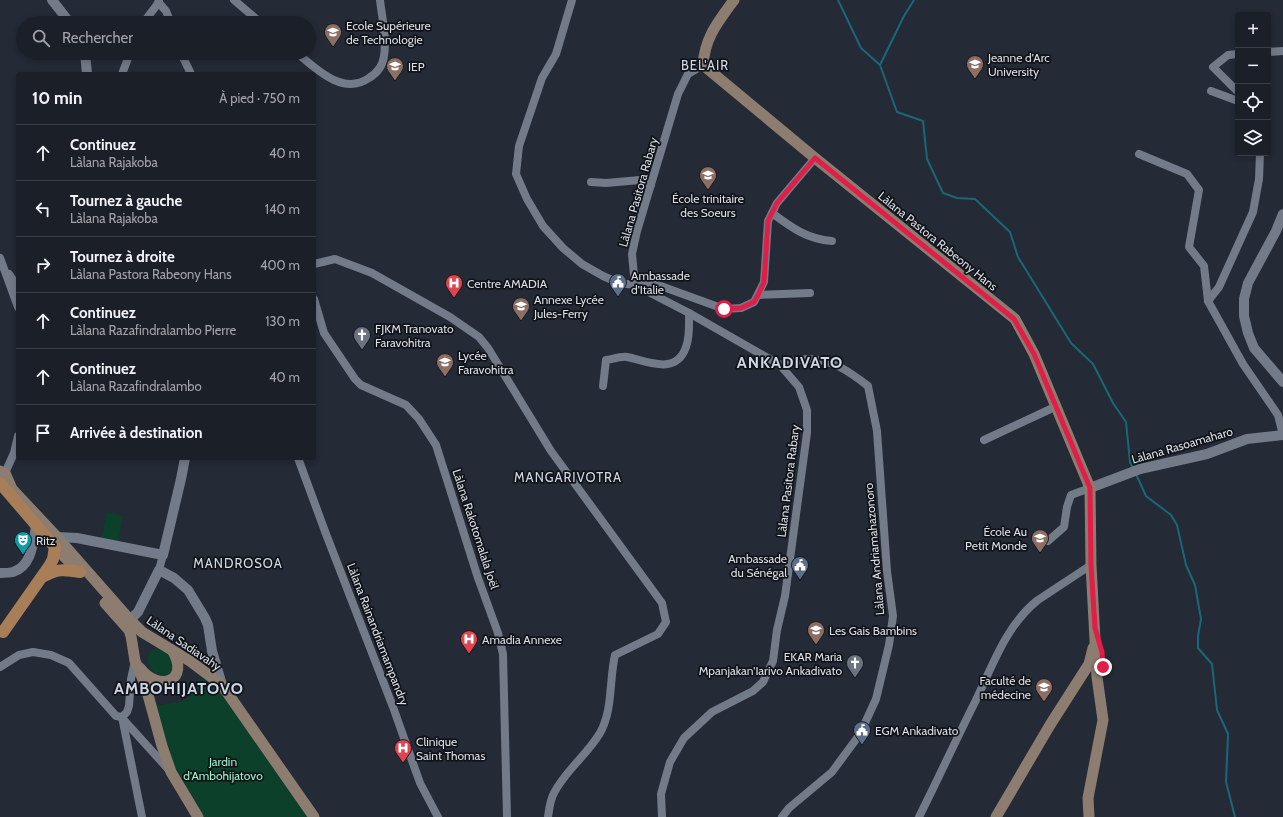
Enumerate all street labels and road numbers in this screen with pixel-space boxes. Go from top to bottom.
street label: Làlana Pasitora Rabary [615,135,661,249]
street label: Làlana Pastora Rabeony Hans [875,188,1001,294]
street label: Làlana Rasoamaharo [1130,423,1235,467]
street label: Làlana Pasitora Rabary [774,424,802,538]
street label: Làlana Rakotomalala Joël [450,467,503,591]
street label: Làlana Andriamahazonoro [861,482,887,616]
street label: Làlana Rainandriamampandry [344,561,412,707]
street label: Làlana Sadiavahy [144,612,224,674]

